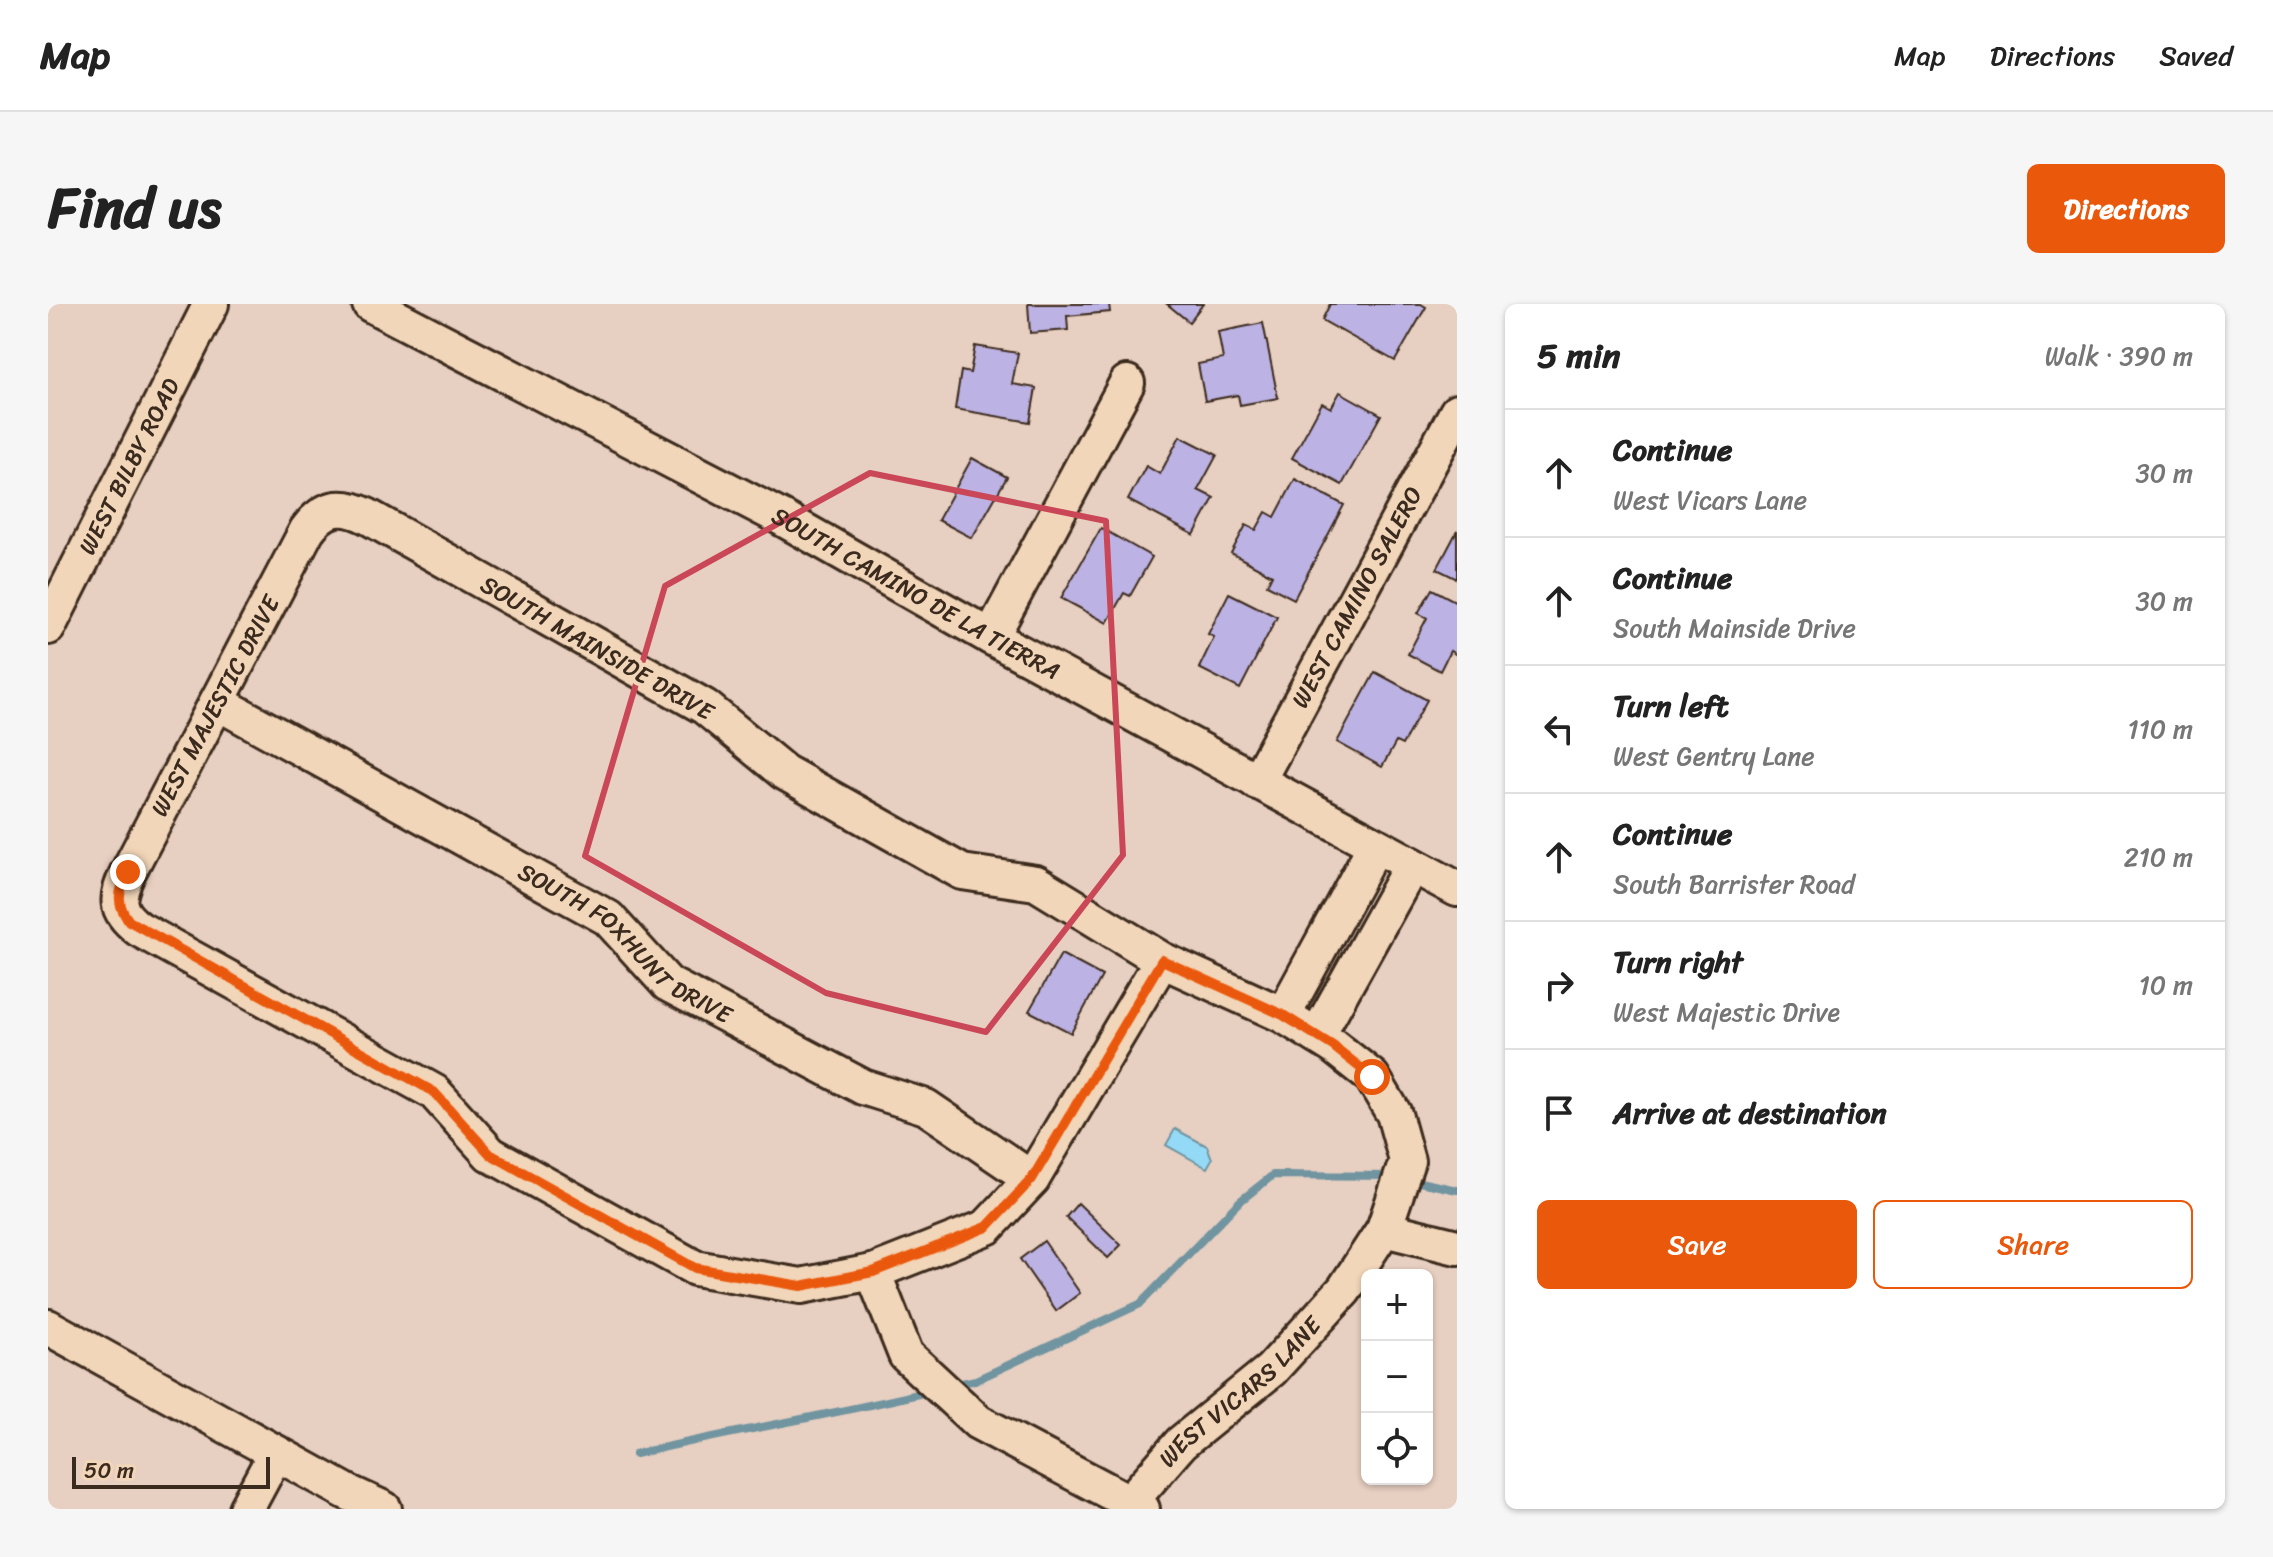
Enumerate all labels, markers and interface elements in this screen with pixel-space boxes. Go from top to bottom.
text: Map [40,22,110,89]
text: Map [1894,31,1946,80]
text: Directions [1990,31,2115,80]
text: Saved [2159,31,2233,80]
text: Find us [48,159,221,258]
button: Directions [2027,164,2225,253]
text: 5 min [1537,326,1620,386]
text: Walk · 390 m [2045,333,2193,379]
street label: WEST BILBY ROAD [67,370,192,562]
text: Continue [1613,423,1732,477]
text: 30 m [2136,450,2193,496]
icon: ahead [1537,451,1581,495]
text: West Vicars Lane [1613,477,1807,523]
street label: WEST CAMINO SALERO [1280,479,1434,716]
street label: SOUTH CAMINO DE LA TIERRA [764,495,1068,692]
text: Continue [1613,551,1732,605]
street label: SOUTH MAINSIDE DRIVE [472,564,723,733]
text: 30 m [2136,578,2193,624]
icon: ahead [1537,579,1581,623]
street label: WEST MAJESTIC DRIVE [139,586,292,824]
text: South Mainside Drive [1613,605,1856,651]
text: Turn left [1613,679,1729,733]
text: 110 m [2128,706,2193,752]
icon: left [1537,707,1581,751]
text: West Gentry Lane [1613,733,1815,779]
text: Continue [1613,807,1732,861]
text: 210 m [2124,834,2193,880]
icon: ahead [1537,835,1581,879]
street label: SOUTH FOXHUNT DRIVE [510,851,741,1036]
route end [110,854,146,890]
text: South Barrister Road [1613,861,1855,907]
text: Turn right [1613,935,1743,989]
text: 10 m [2139,962,2193,1008]
icon: right [1537,963,1581,1007]
text: West Majestic Drive [1613,989,1840,1035]
route start [1354,1059,1390,1095]
text: Arrive at destination [1613,1086,1887,1140]
icon: arrive [1537,1091,1581,1135]
button: Save [1537,1200,1857,1289]
button: Share [1873,1200,2193,1289]
map controls [1361,1269,1433,1485]
button: + [1361,1269,1433,1341]
street label: WEST VICARS LANE [1147,1305,1333,1477]
button: − [1361,1341,1433,1413]
button: locate [1361,1413,1433,1485]
text: 50 m [84,1451,134,1490]
scale bar [72,1453,270,1489]

